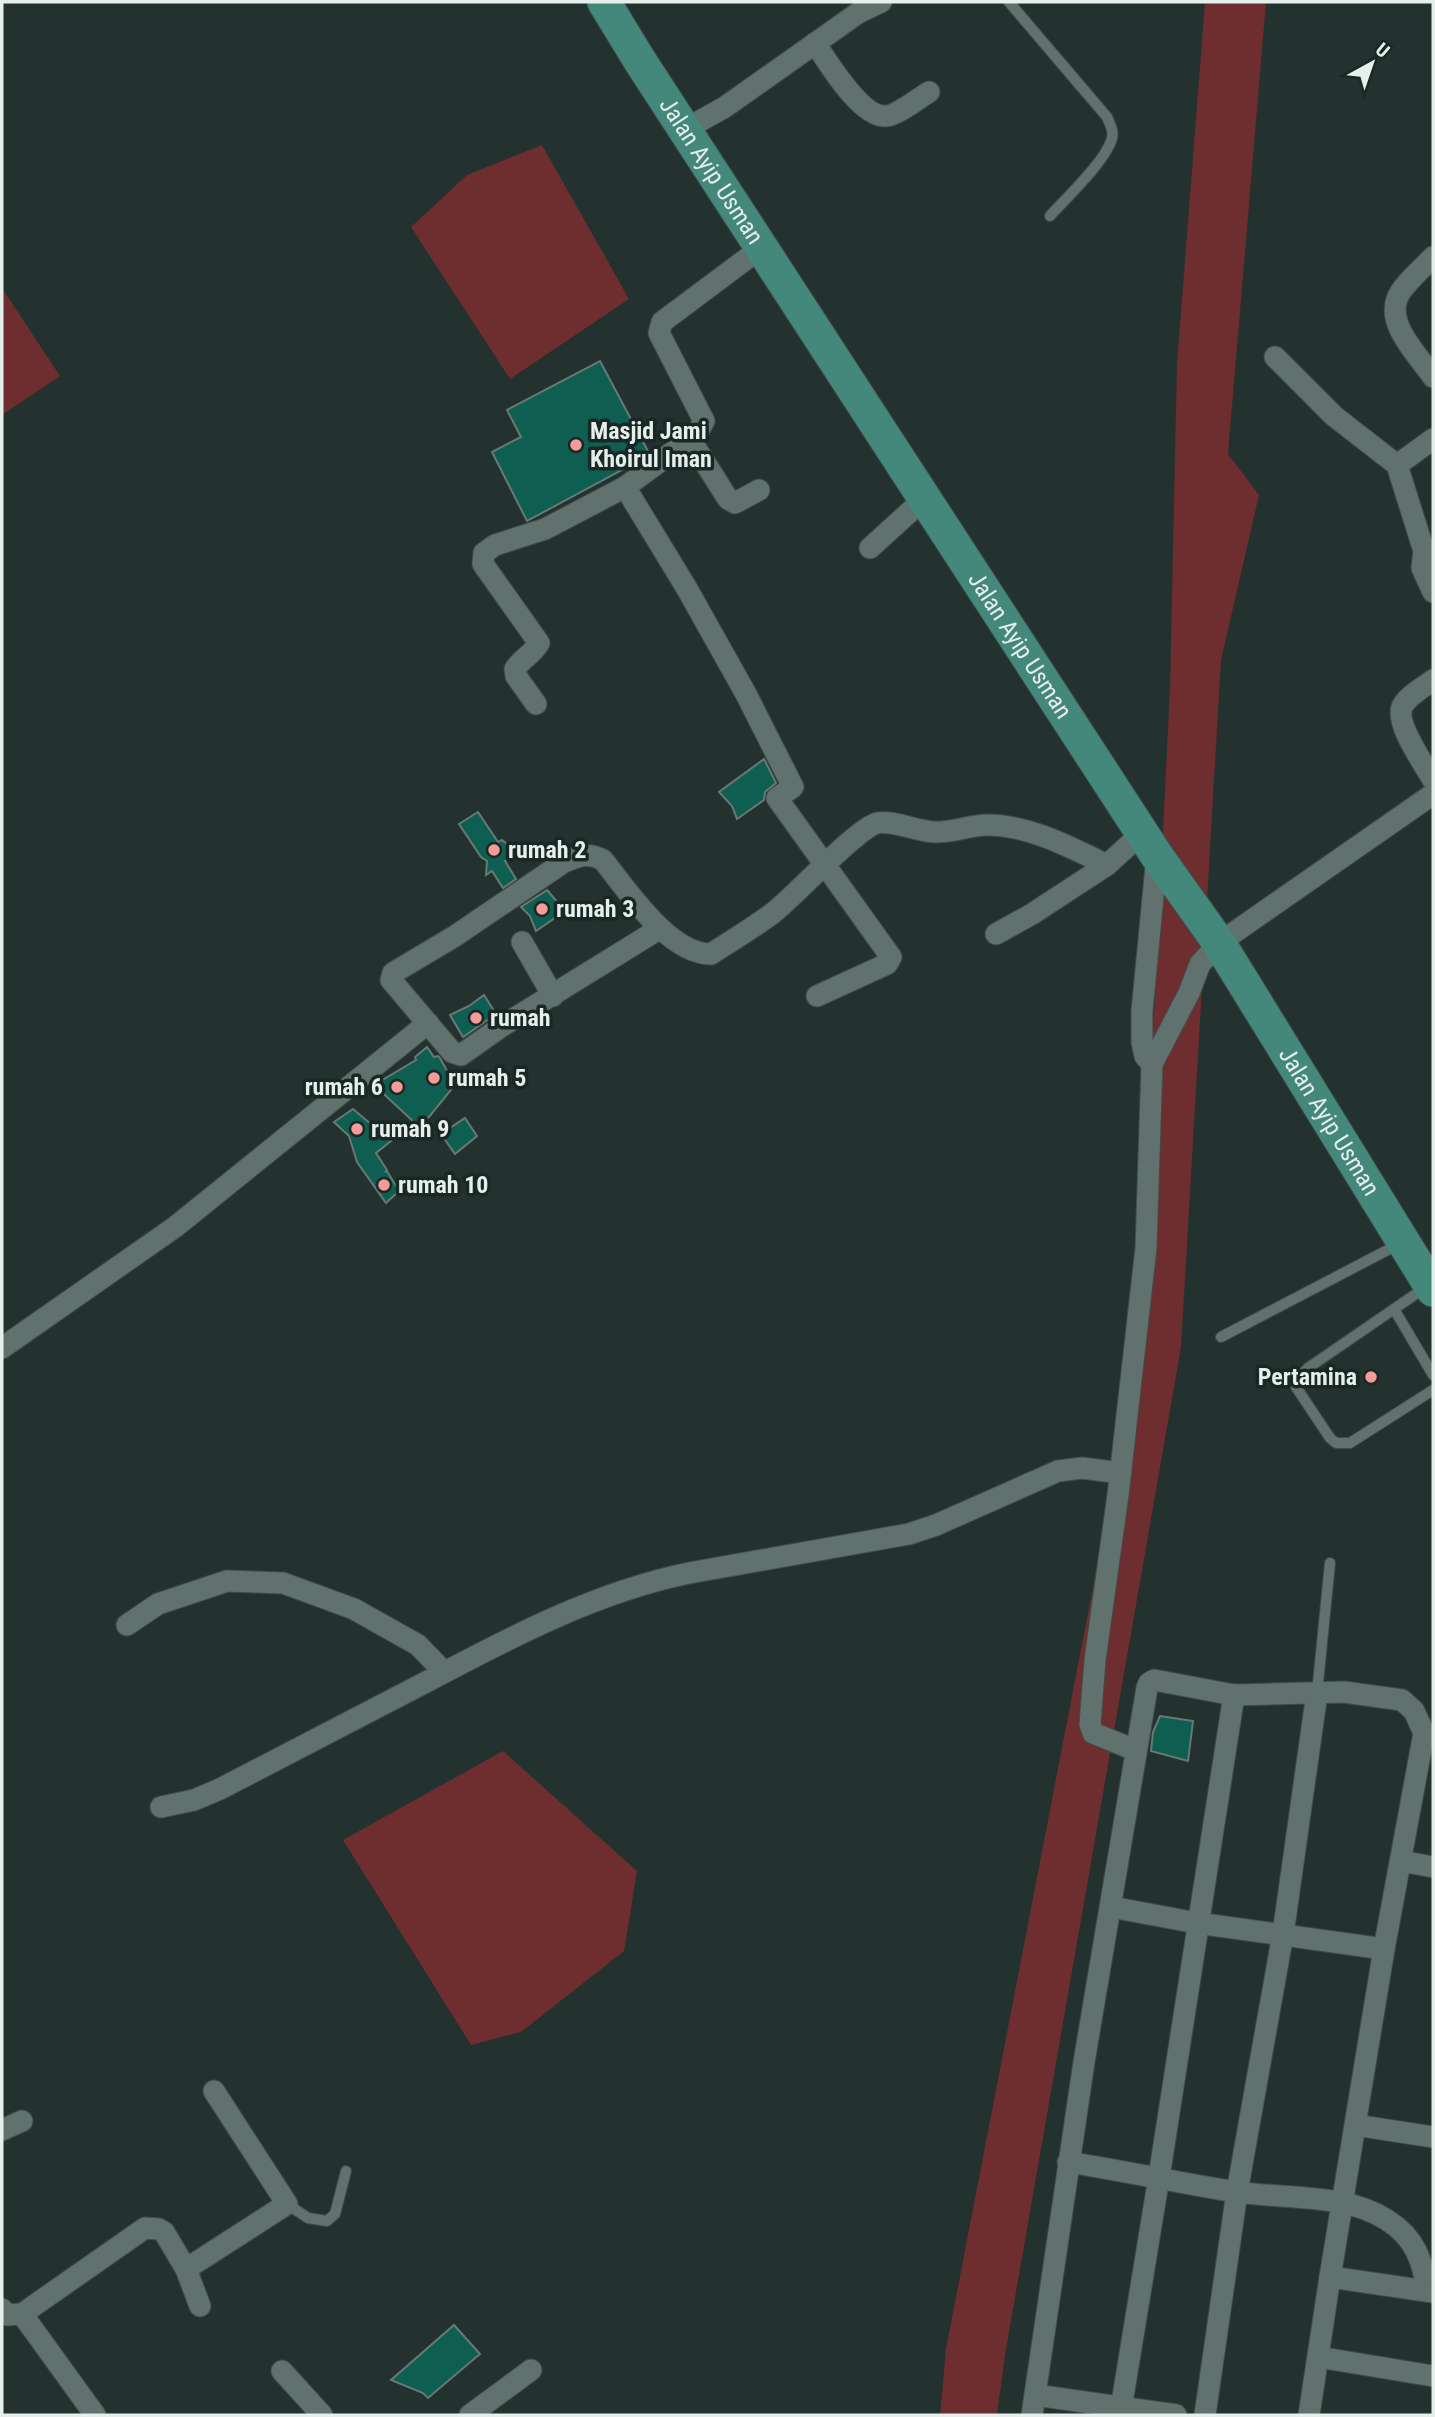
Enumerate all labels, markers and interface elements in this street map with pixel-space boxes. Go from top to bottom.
north arrow [1337,28,1407,98]
text: U [1371,38,1394,63]
street label: Jalan Ayip Usman [654,92,769,249]
place label: Masjid Jami Khoirul Iman [590,417,712,473]
marker: Masjid Jami Khoirul Iman [568,437,584,453]
street label: Jalan Ayip Usman [962,567,1078,724]
place label: rumah 2 [508,836,586,864]
marker: rumah 2 [486,842,502,858]
place label: rumah 3 [556,895,634,923]
marker: rumah 3 [534,901,550,917]
place label: rumah [490,1004,551,1032]
marker: rumah [468,1010,484,1026]
street label: Jalan Ayip Usman [1273,1042,1385,1201]
place label: rumah 5 [448,1064,526,1092]
marker: rumah 5 [426,1070,442,1086]
place label: rumah 6 [305,1073,383,1101]
marker: rumah 6 [389,1079,405,1095]
place label: rumah 9 [371,1115,449,1143]
marker: rumah 9 [349,1121,365,1137]
place label: rumah 10 [398,1171,488,1199]
marker: rumah 10 [376,1177,392,1193]
place label: Pertamina [1258,1363,1357,1391]
marker: Pertamina [1363,1369,1379,1385]

